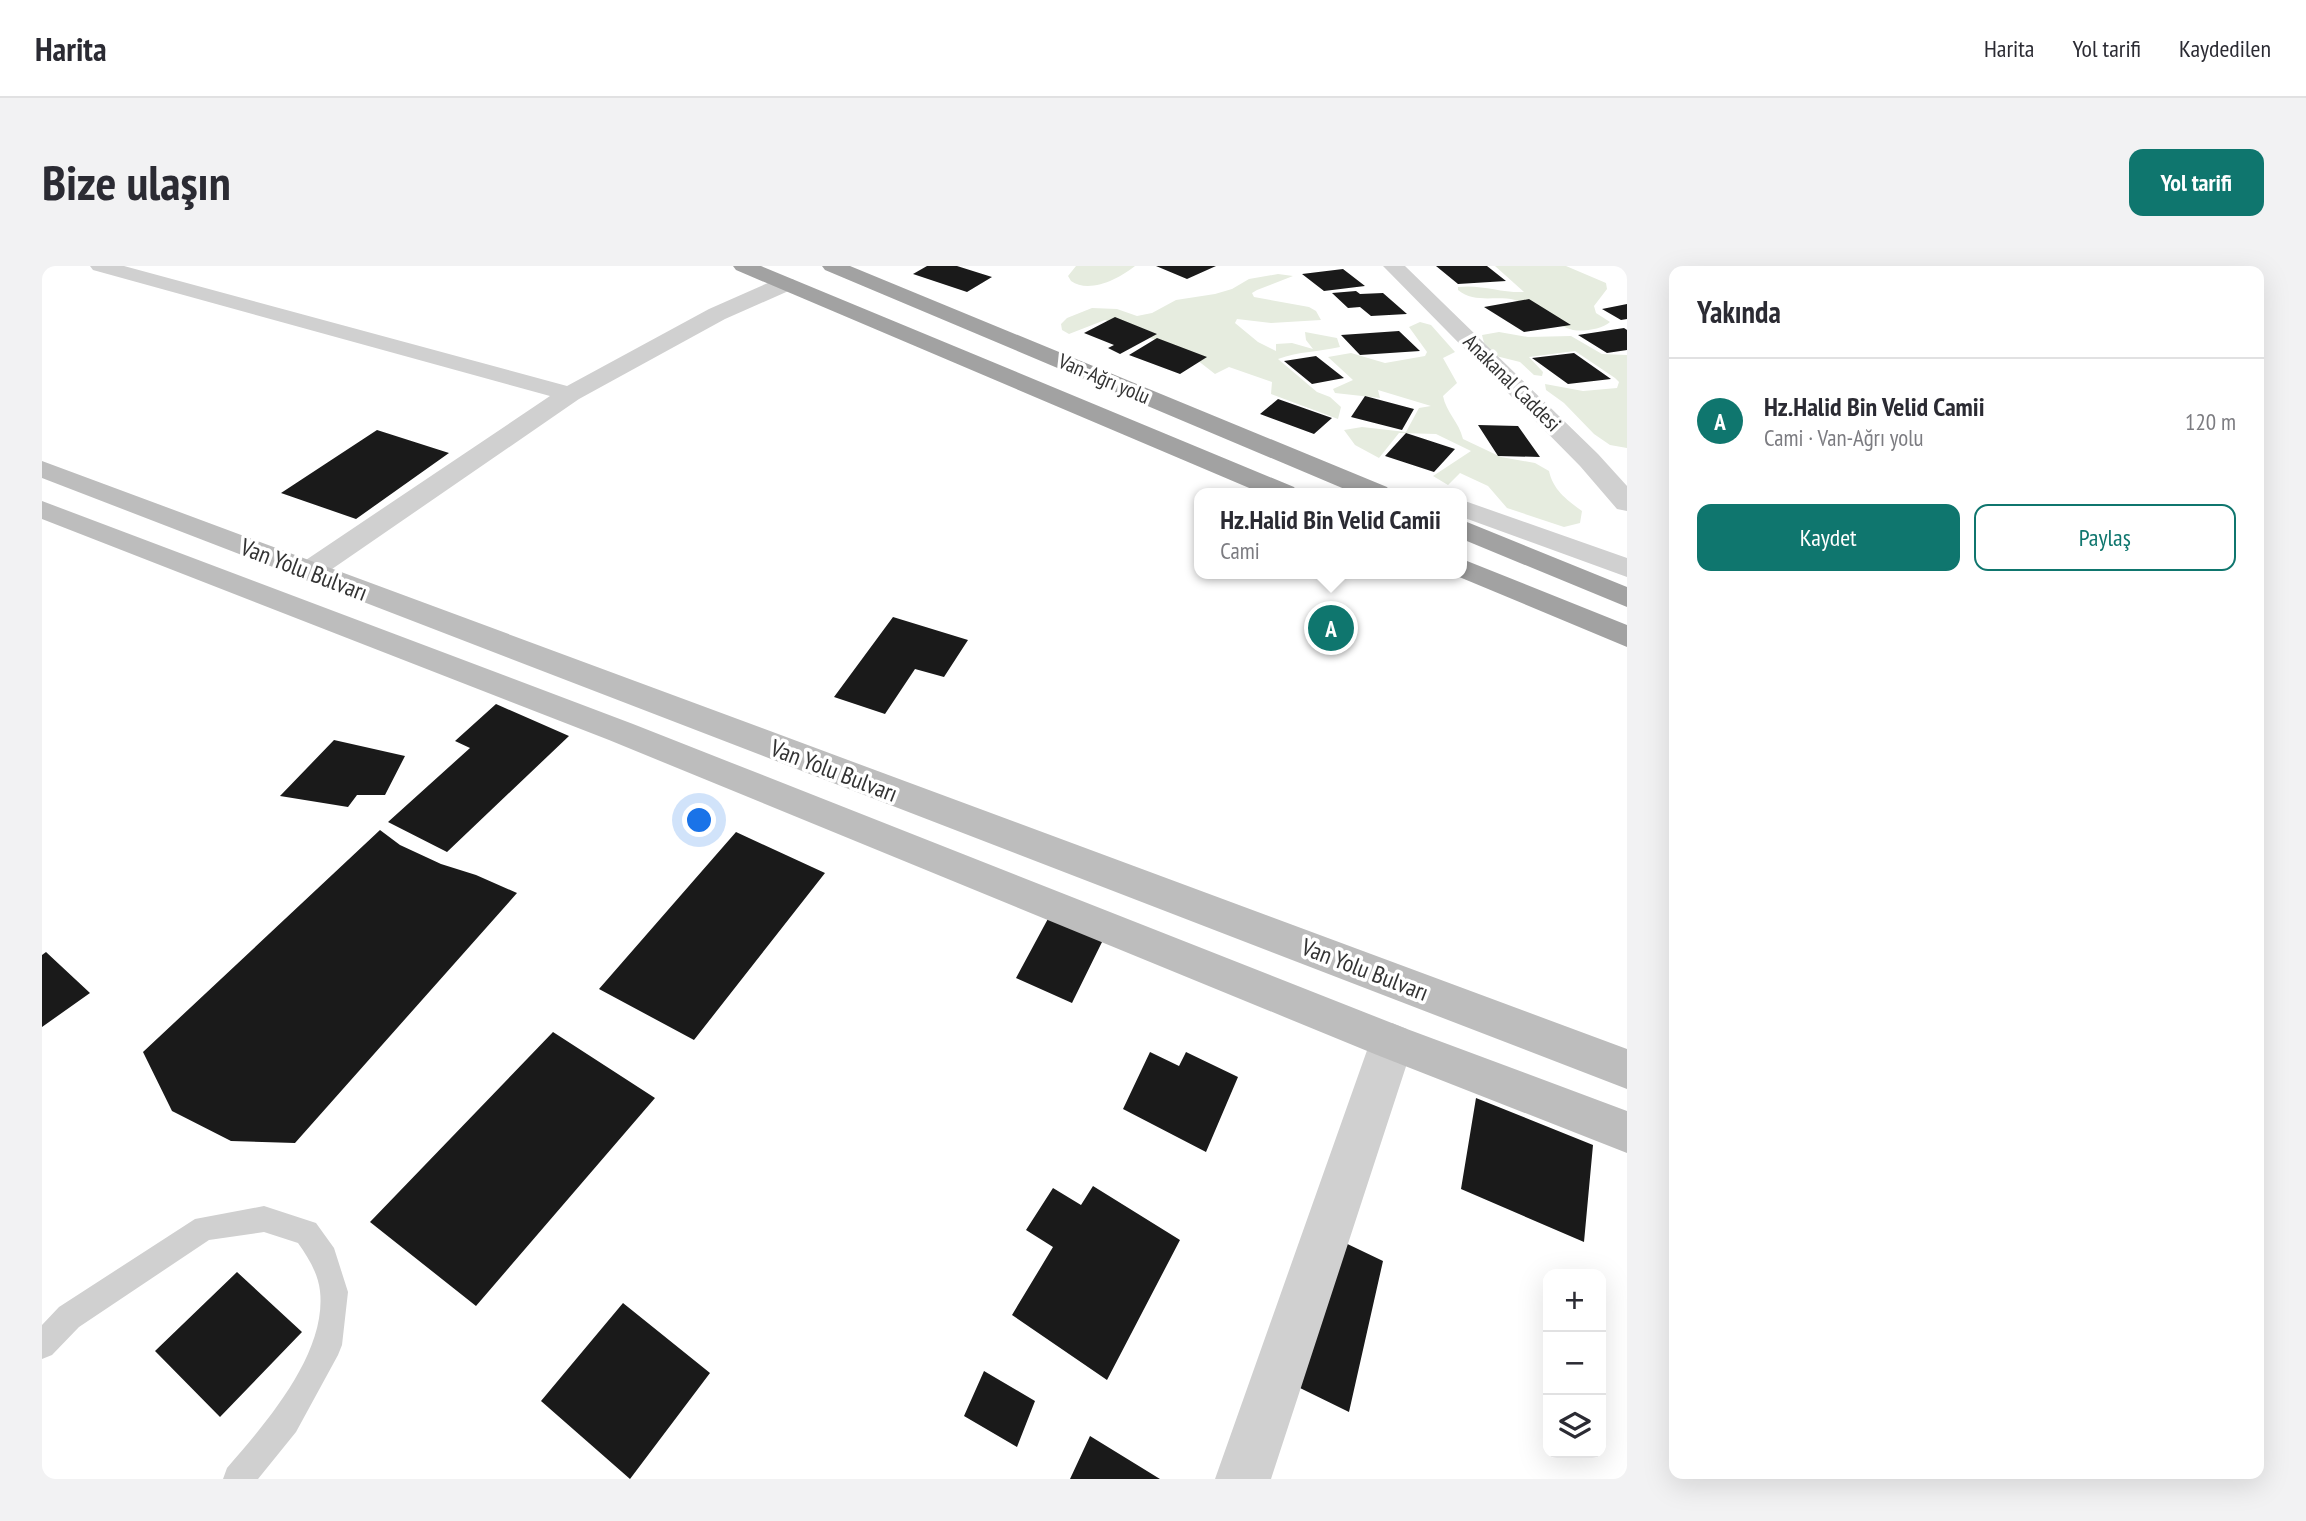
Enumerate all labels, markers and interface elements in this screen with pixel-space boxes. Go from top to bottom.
text: Harita [35,27,107,70]
text: Harita [1984,33,2034,64]
text: Yol tarifi [2072,33,2141,64]
text: Kaydedilen [2179,33,2271,64]
button: Yol tarifi [2129,149,2264,216]
text: Bize ulaşın [42,150,231,214]
text: Yakında [1697,292,1781,331]
street label: Anakanal Caddesi [1458,328,1567,437]
street label: Van-Ağrı yolu [1053,347,1154,410]
text: Hz.Halid Bin Velid Camii [1764,390,1985,423]
text: A [1714,407,1726,436]
text: 120 m [2185,407,2236,436]
text: Cami · Van-Ağrı yolu [1764,423,1924,452]
popup [1194,488,1467,579]
text: Hz.Halid Bin Velid Camii [1220,503,1441,536]
button: Kaydet [1697,504,1960,571]
button: Paylaş [1974,504,2236,571]
street label: Van Yolu Bulvarı [235,531,372,608]
text: Cami [1220,536,1260,565]
pin: A [1308,602,1354,654]
street label: Van Yolu Bulvarı [765,732,902,809]
your location [682,803,716,837]
street label: Van Yolu Bulvarı [1296,931,1433,1008]
map controls [1543,1269,1606,1458]
button: + [1543,1269,1606,1332]
button: − [1543,1332,1606,1395]
button: layers [1543,1395,1606,1458]

